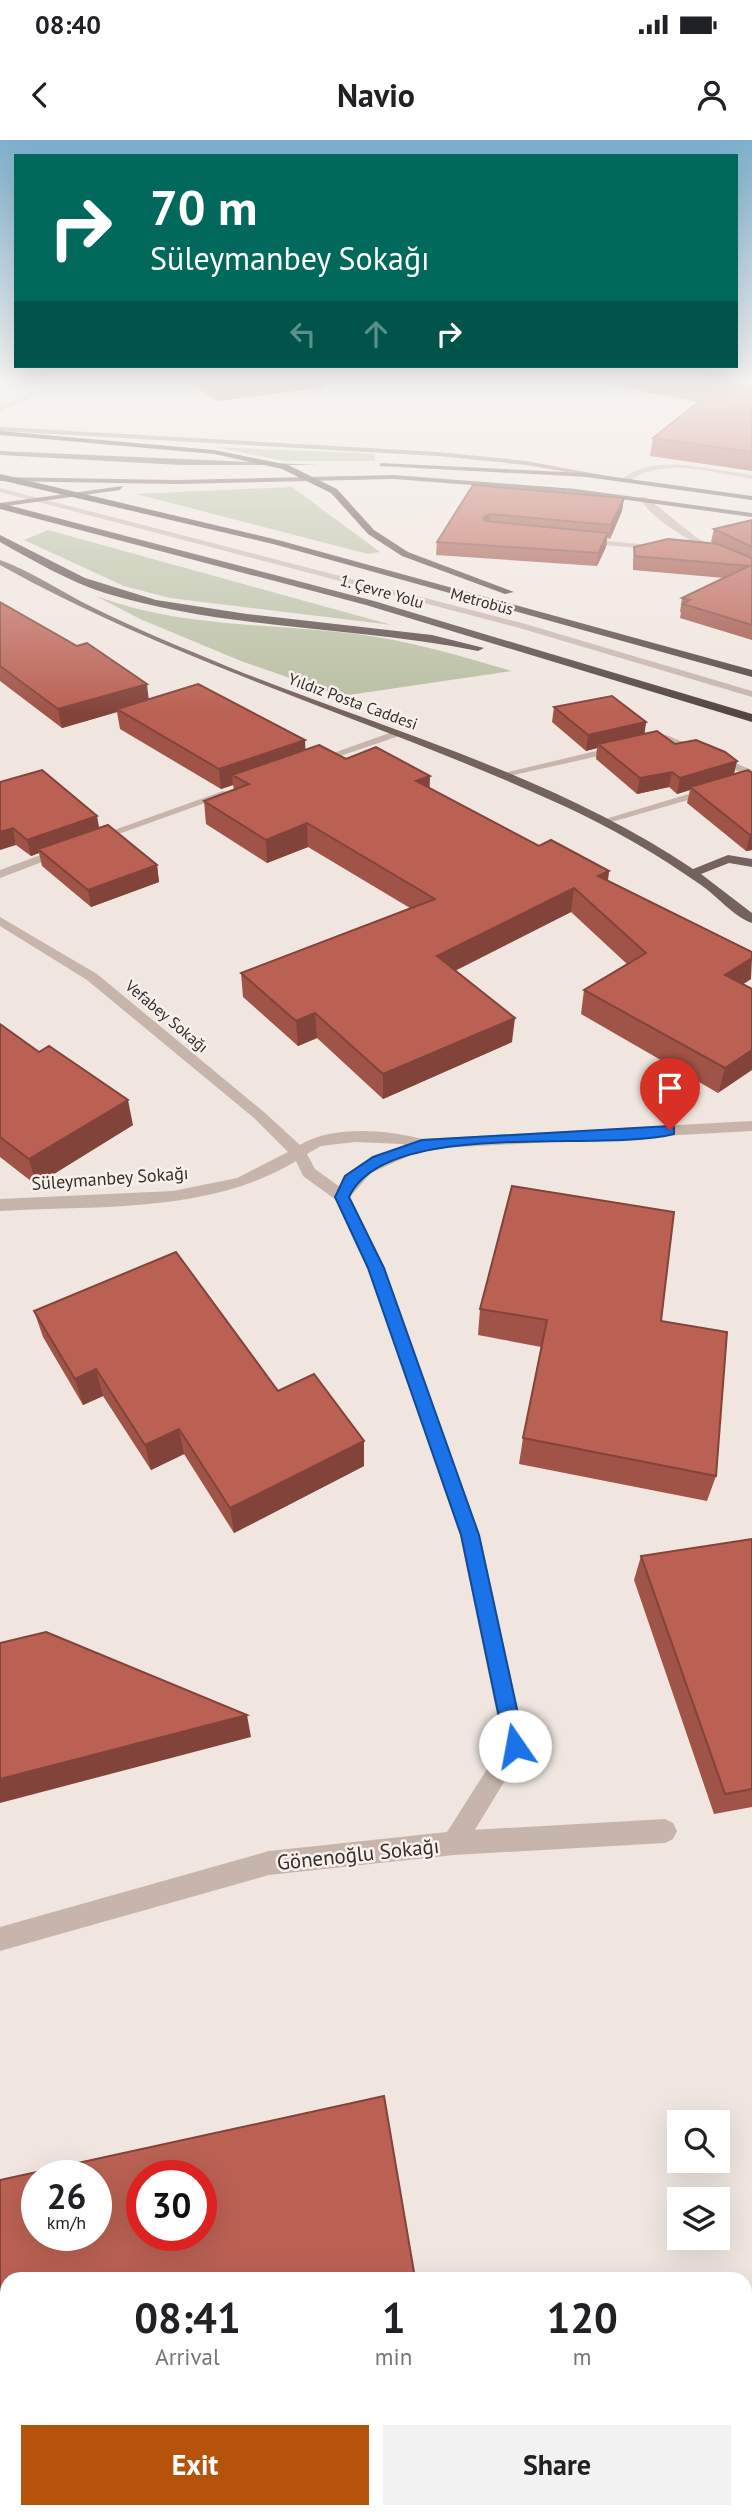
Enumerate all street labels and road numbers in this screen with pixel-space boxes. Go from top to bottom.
street label: 1. Çevre Yolu [338,570,426,612]
street label: Metrobüs [448,583,516,619]
street label: Yıldız Posta Caddesi [286,668,420,734]
street label: Vefabey Sokağı [121,975,213,1057]
street label: Süleymanbey Sokağı [31,1161,189,1195]
street label: Gönenoğlu Sokağı [275,1832,441,1876]

